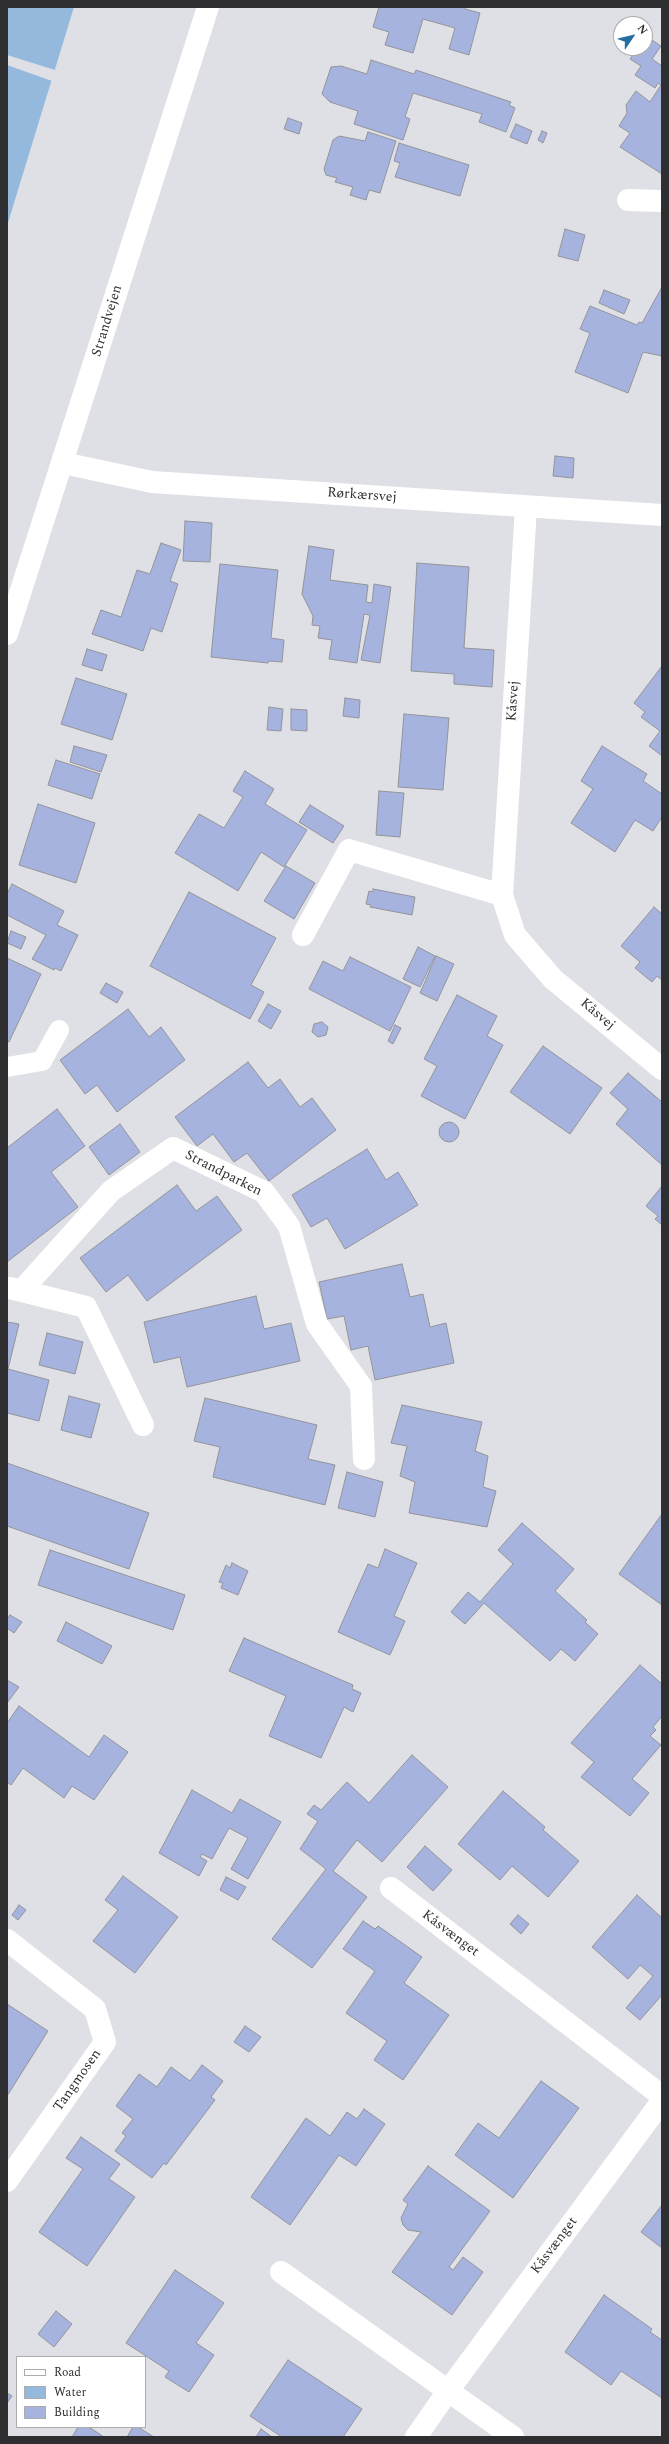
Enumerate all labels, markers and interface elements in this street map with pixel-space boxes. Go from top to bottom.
north arrow [613,16,653,56]
text: N [633,21,652,38]
street label: Strandvejen [89,283,127,359]
street label: Rørkærsvej [327,485,397,507]
street label: Kåsvej [504,680,524,722]
street label: Kåsvej [576,996,618,1034]
street label: Strandparken [182,1147,264,1201]
street label: Kåsvænget [418,1907,482,1961]
street label: Tangmosen [51,2047,105,2115]
street label: Kåsvænget [528,2214,582,2278]
legend [16,2356,146,2428]
text: Road [54,2363,81,2382]
text: Water [54,2383,86,2402]
text: Building [54,2403,100,2422]

